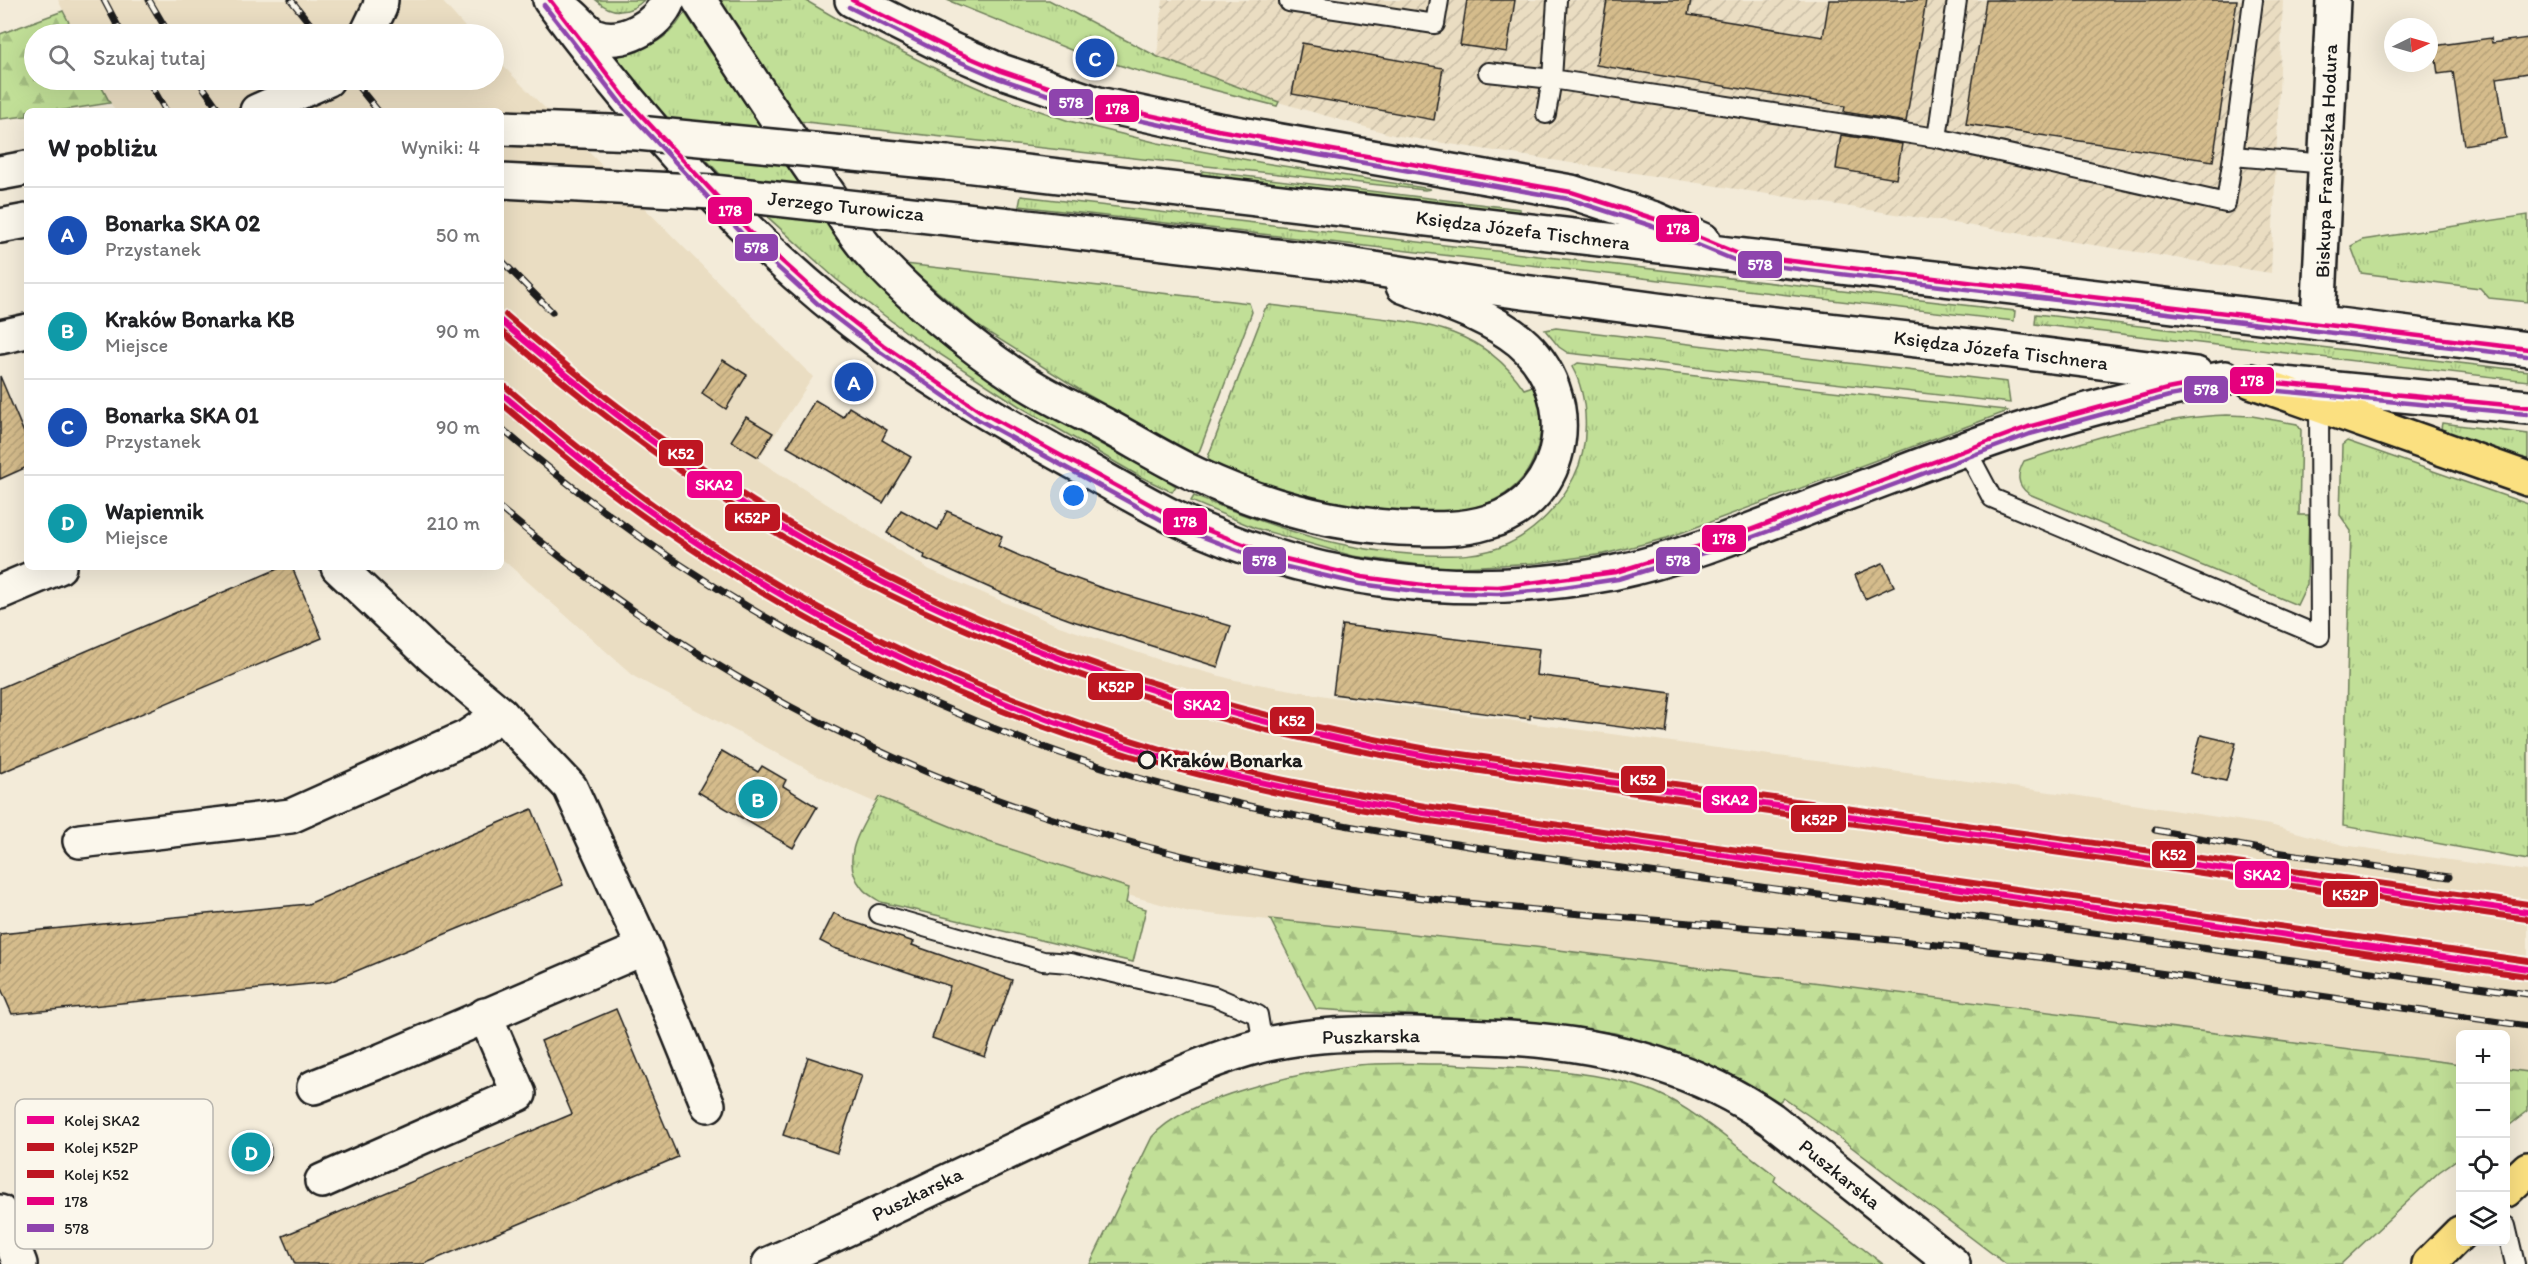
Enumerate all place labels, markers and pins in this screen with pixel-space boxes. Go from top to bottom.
pin: C [1076,36,1114,80]
pin: A [834,360,874,404]
place label: Kraków Bonarka [1160,748,1303,772]
marker: Kraków Bonarka [1138,751,1156,769]
pin: B [738,776,777,822]
pin: D [232,1130,270,1174]

